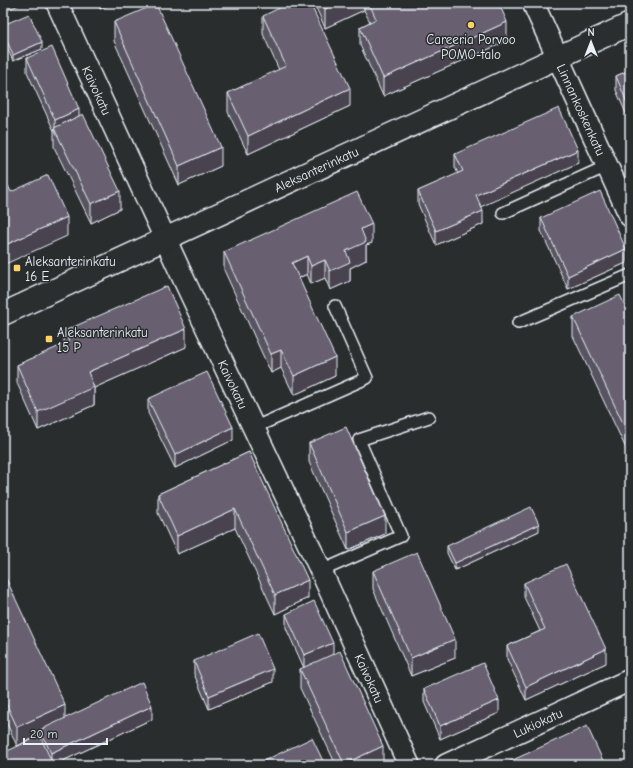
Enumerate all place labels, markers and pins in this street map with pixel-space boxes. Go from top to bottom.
marker: Careeria Porvoo POMO-talo [466,20,476,30]
place label: Careeria Porvoo POMO-talo [426,32,516,62]
place label: Aleksanterinkatu 16 E [25,254,116,284]
marker: Aleksanterinkatu 16 E [12,263,22,273]
place label: Aleksanterinkatu 15 P [57,325,148,355]
marker: Aleksanterinkatu 15 P [44,334,54,344]

